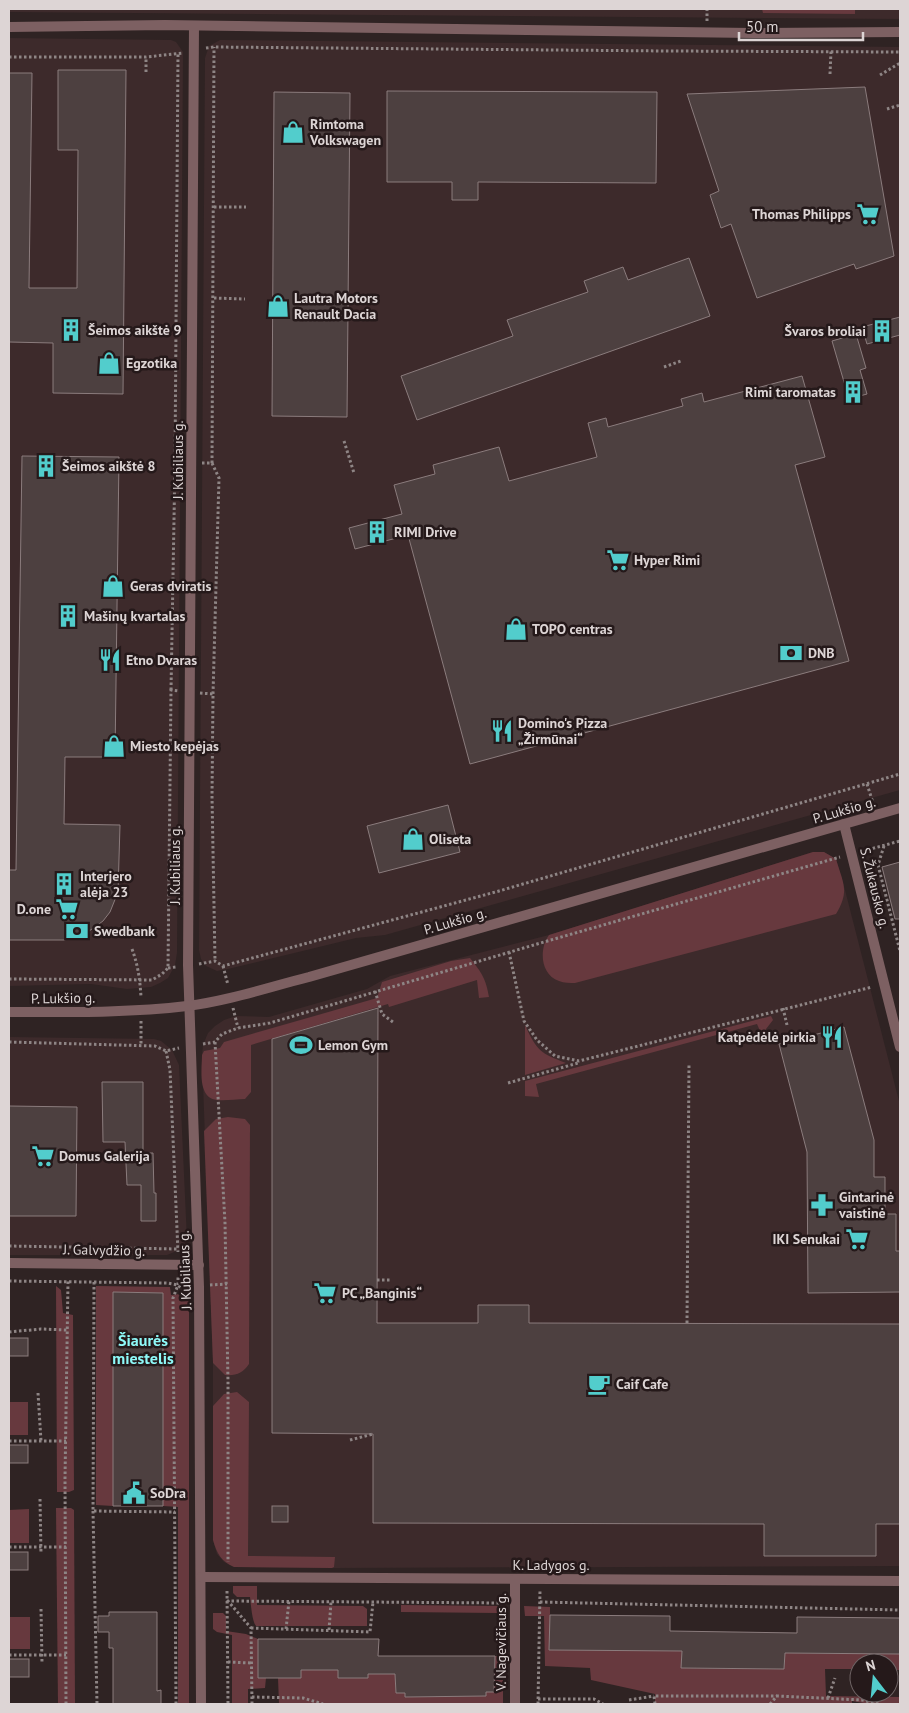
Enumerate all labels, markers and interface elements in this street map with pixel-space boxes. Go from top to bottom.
scale bar [739,10,863,42]
text: 50 m [746,17,779,36]
place label: Rimtoma Volkswagen [309,115,381,149]
shop icon: Rimtoma Volkswagen [280,119,306,145]
supermarket icon: Thomas Philipps [855,201,881,227]
place label: Thomas Philipps [752,205,851,223]
place label: Lautra Motors Renault Dacia [294,289,378,323]
shop icon: Lautra Motors Renault Dacia [265,293,291,319]
building icon: Šeimos aikštė 9 [58,317,84,343]
building icon: Švaros broliai [869,318,895,344]
place label: Šeimos aikštė 9 [88,321,181,339]
place label: Švaros broliai [785,322,866,340]
shop icon: Egzotika [96,350,122,376]
place label: Egzotika [126,354,177,372]
building icon: Rimi taromatas [840,379,866,405]
place label: Rimi taromatas [745,383,836,401]
street label: J. Kubiliaus g. [169,420,187,501]
building icon: Šeimos aikštė 8 [33,453,59,479]
place label: Šeimos aikštė 8 [62,457,155,475]
building icon: RIMI Drive [364,519,390,545]
place label: RIMI Drive [394,523,457,541]
supermarket icon: Hyper Rimi [605,547,631,573]
place label: Hyper Rimi [634,551,700,569]
shop icon: Geras dviratis [100,573,126,599]
place label: Geras dviratis [130,577,211,595]
building icon: Mašinų kvartalas [55,603,81,629]
place label: Mašinų kvartalas [84,607,185,625]
shop icon: TOPO centras [503,616,529,642]
place label: TOPO centras [532,620,613,638]
bank icon: DNB [778,640,804,666]
place label: DNB [808,644,835,662]
restaurant icon: Etno Dvaras [97,647,123,673]
place label: Etno Dvaras [126,651,197,669]
place label: Domino's Pizza „Žirmūnai“ [518,714,607,748]
restaurant icon: Domino's Pizza „Žirmūnai“ [489,718,515,744]
shop icon: Miesto kepėjas [101,733,127,759]
place label: Miesto kepėjas [130,737,219,755]
street label: P. Lukšio g. [811,792,877,828]
street label: J. Kubiliaus g. [166,825,184,906]
shop icon: Oliseta [400,826,426,852]
place label: Oliseta [429,830,471,848]
street label: S. Žukausko g. [856,846,894,930]
place label: Interjero alėja 23 [80,867,132,901]
building icon: Interjero alėja 23 [51,871,77,897]
supermarket icon: D.one [54,896,80,922]
place label: D.one [17,900,51,918]
street label: P. Lukšio g. [422,903,488,939]
bank icon: Swedbank [64,918,90,944]
place label: Swedbank [94,922,155,940]
street label: P. Lukšio g. [31,988,95,1008]
restaurant icon: Katpėdėlė pirkia [819,1024,845,1050]
place label: Katpėdėlė pirkia [718,1028,816,1046]
sports icon: Lemon Gym [288,1032,314,1058]
place label: Lemon Gym [318,1036,388,1054]
supermarket icon: Domus Galerija [30,1143,56,1169]
place label: Domus Galerija [59,1147,150,1165]
place label: Gintarinė vaistinė [838,1188,894,1222]
pharmacy icon: Gintarinė vaistinė [809,1192,835,1218]
supermarket icon: IKI Senukai [844,1226,870,1252]
street label: J. Kubiliaus g. [175,1230,195,1311]
place label: IKI Senukai [773,1230,840,1248]
street label: J. Galvydžio g. [62,1240,145,1260]
supermarket icon: PC „Banginis“ [312,1280,338,1306]
place label: PC „Banginis“ [342,1284,422,1302]
district label: Šiaurės miestelis [112,1330,174,1368]
cafe icon: Caif Cafe [586,1371,612,1397]
place label: Caif Cafe [616,1375,668,1393]
public building icon: SoDra [121,1480,147,1506]
place label: SoDra [150,1484,186,1502]
street label: K. Ladygos g. [512,1556,590,1574]
street label: V. Nagevičiaus g. [492,1593,510,1692]
north arrow [849,1653,899,1703]
text: N [864,1656,877,1675]

